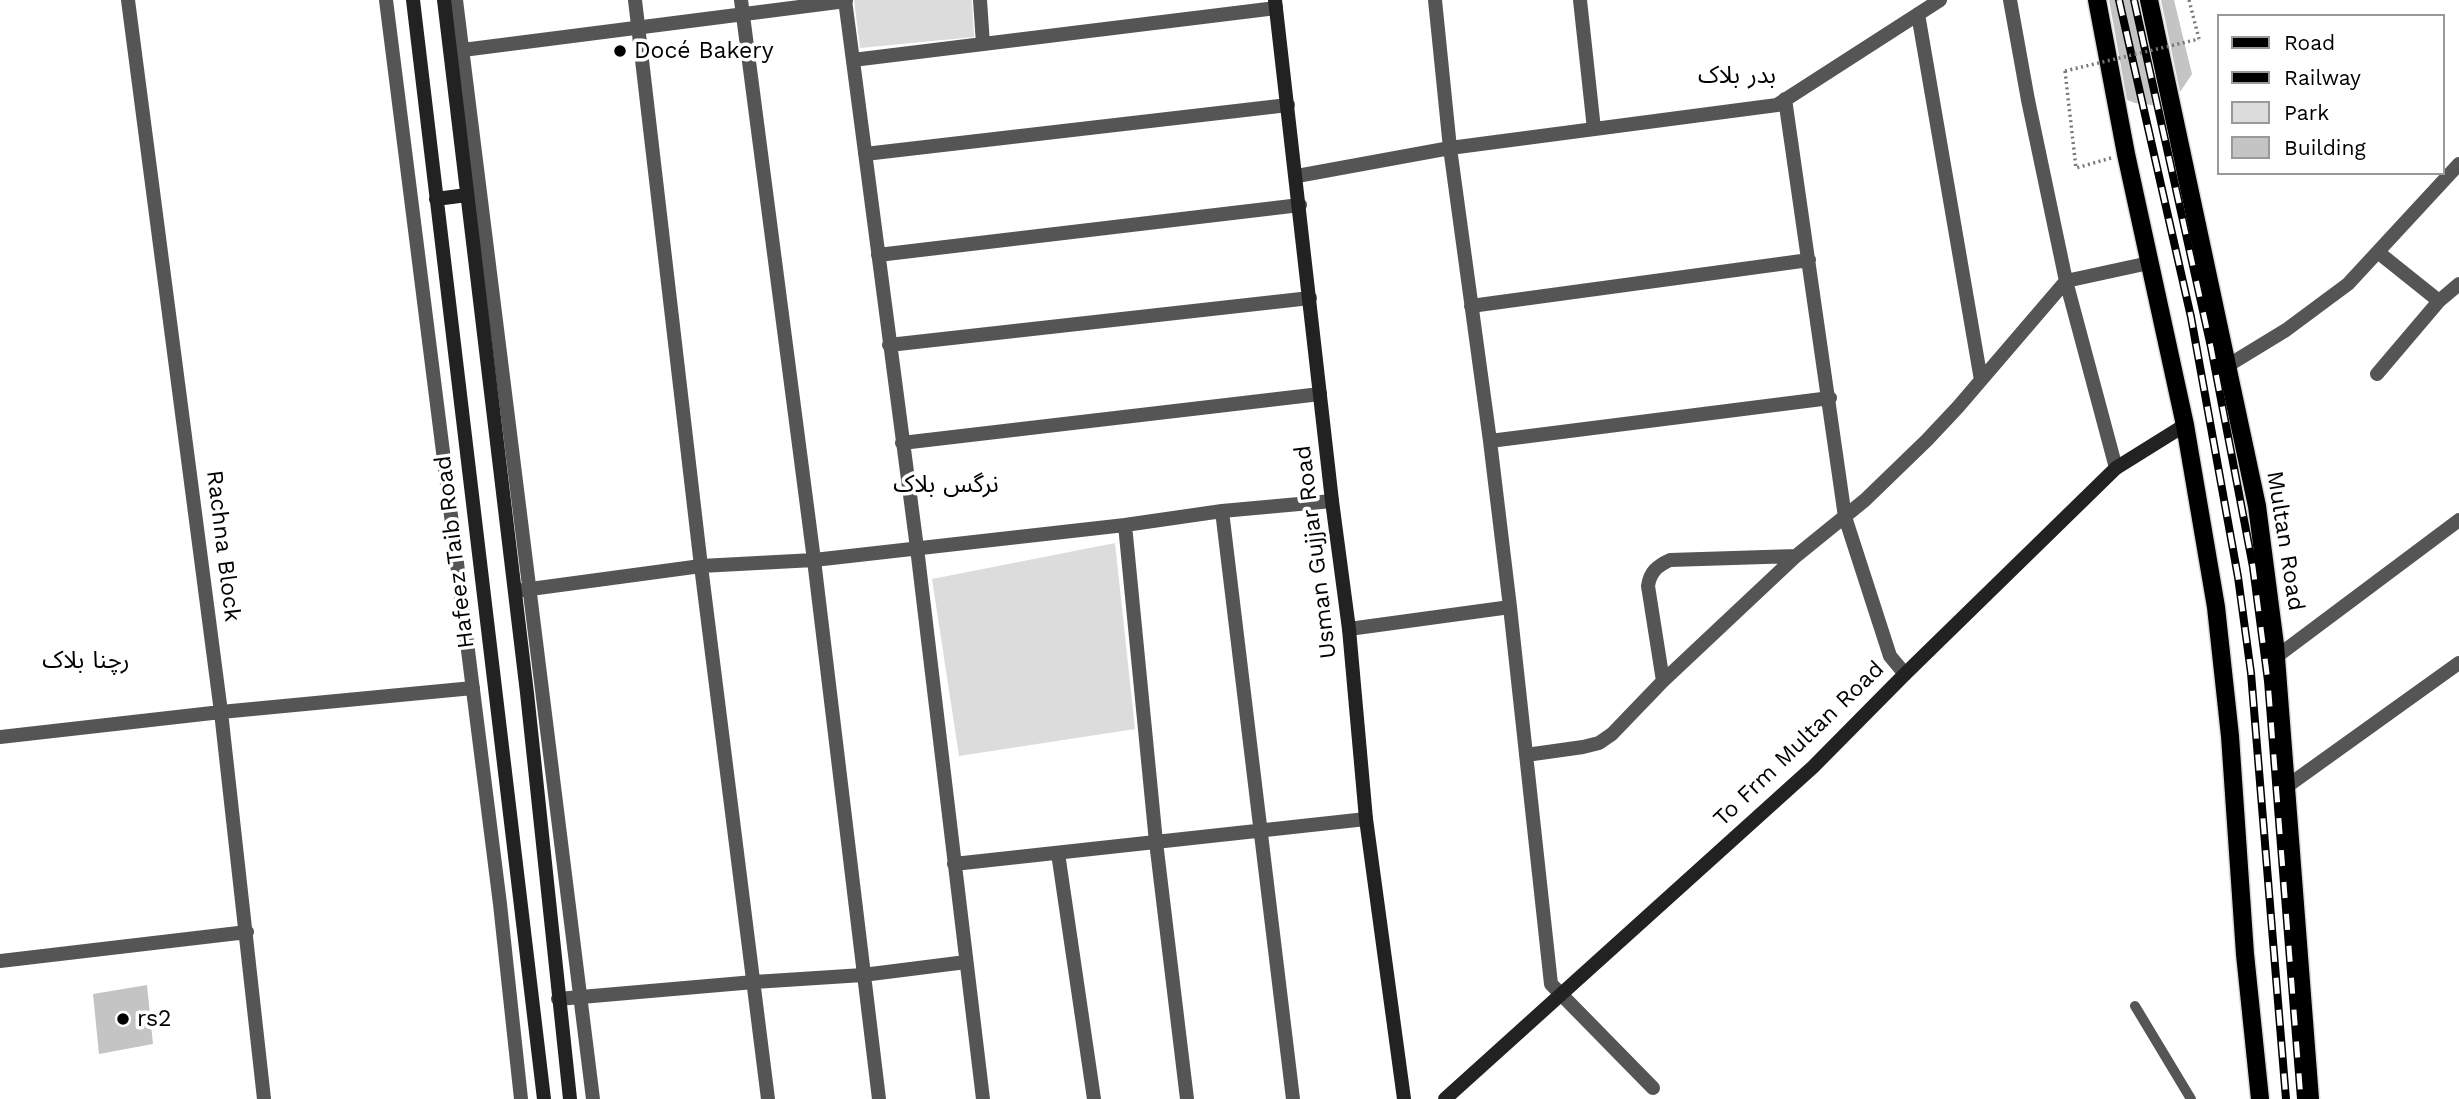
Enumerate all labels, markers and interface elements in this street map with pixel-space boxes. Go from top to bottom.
legend [2218,14,2445,175]
text: Road [2284,30,2335,55]
place label: Docé Bakery [634,37,774,65]
marker: Docé Bakery [612,43,628,59]
district label: بدر بلاک [1698,62,1776,90]
text: Railway [2284,65,2361,90]
text: Park [2284,100,2329,125]
text: Building [2284,135,2366,160]
street label: Usman Gujjar Road [1289,444,1343,660]
street label: Hafeez Taib Road [429,454,481,650]
street label: Rachna Block [200,469,246,623]
street label: Multan Road [2260,469,2310,613]
district label: نرگس بلاک [893,471,999,499]
district label: رچنا بلاک [42,647,130,675]
street label: To Frm Multan Road [1708,655,1890,833]
place label: rs2 [137,1005,171,1033]
marker: rs2 [115,1011,131,1027]

